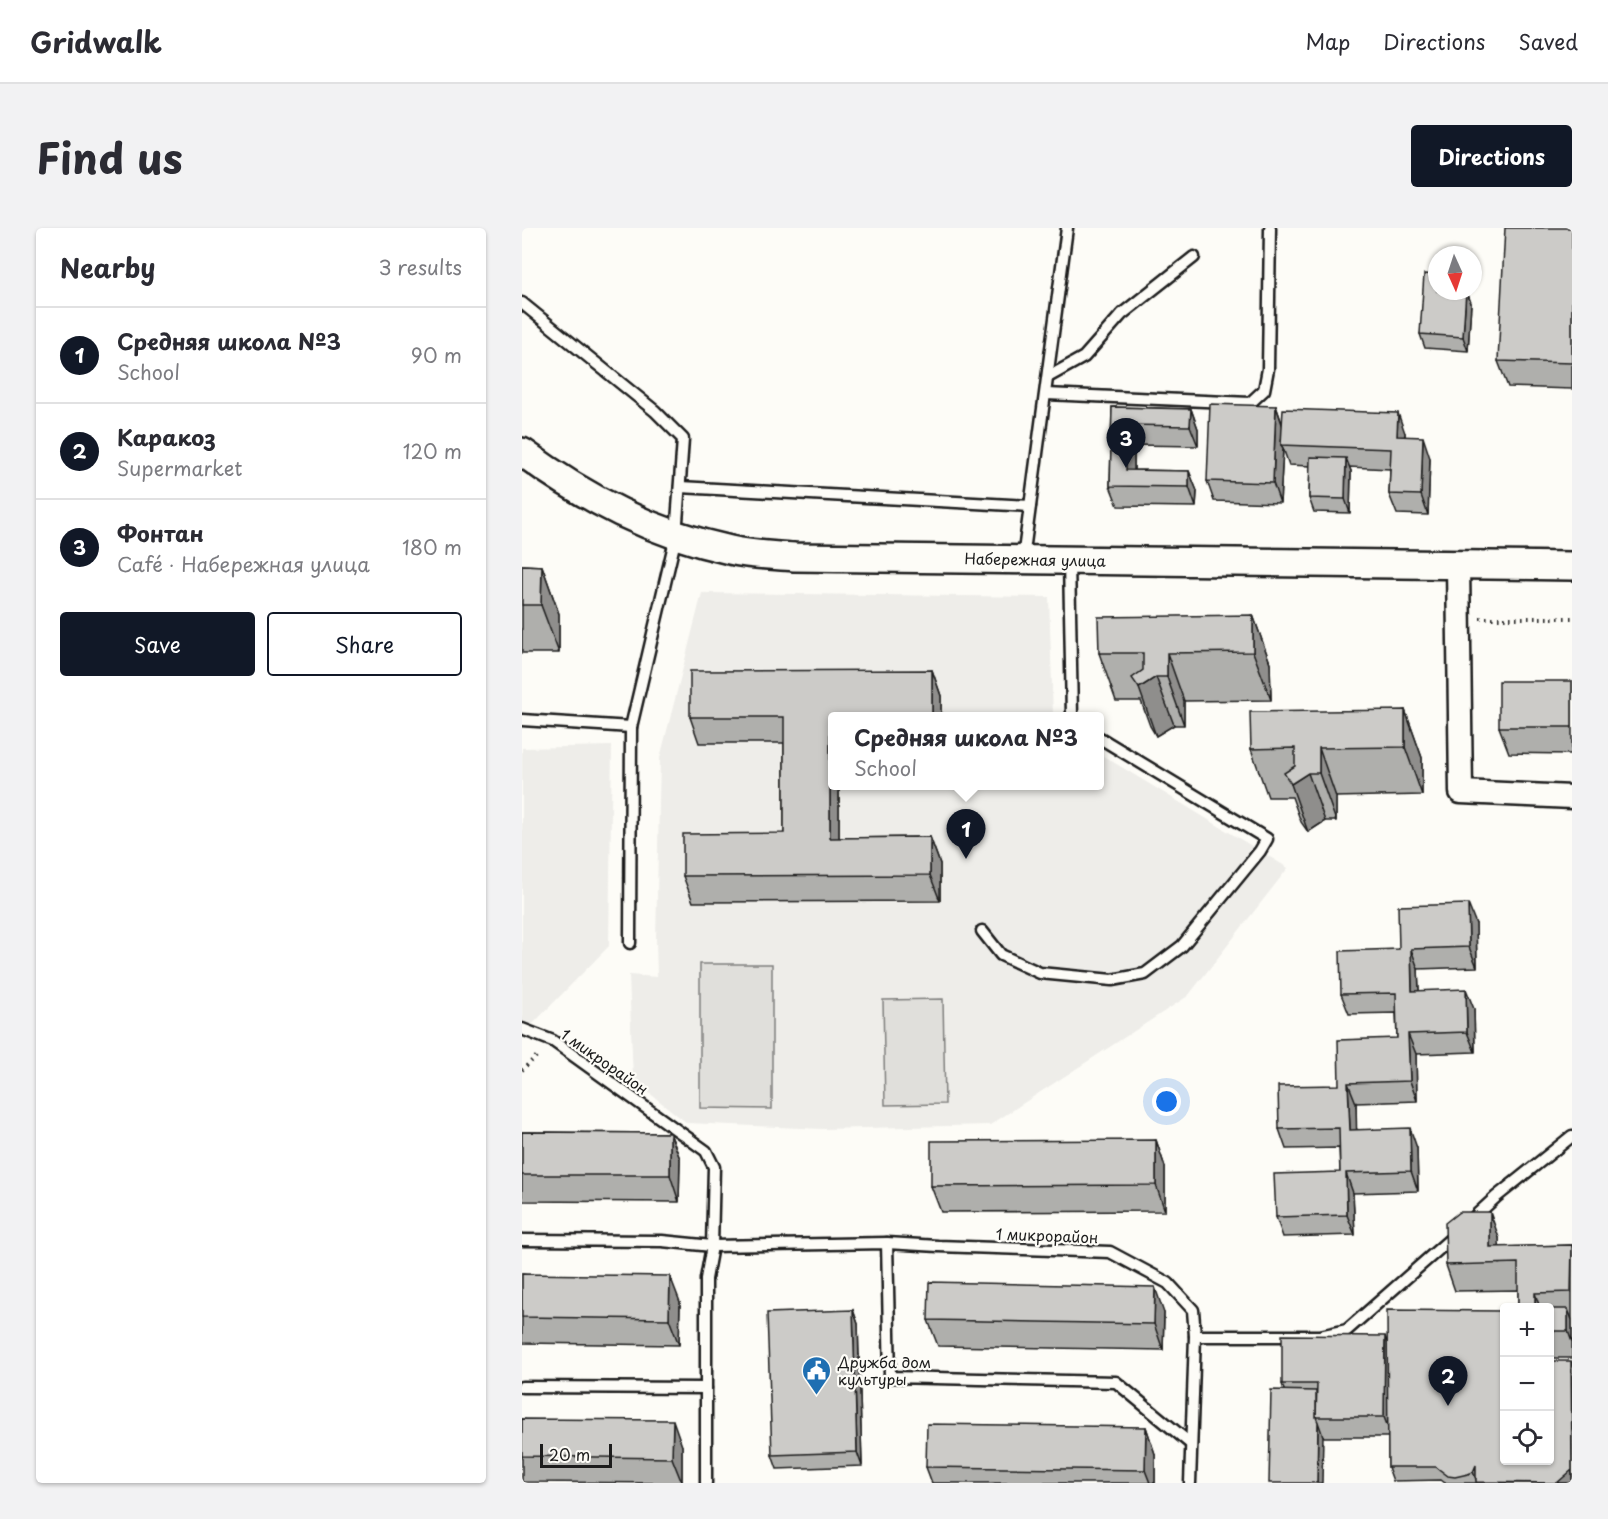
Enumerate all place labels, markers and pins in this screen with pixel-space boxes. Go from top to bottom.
pin: 3 [1106,418,1146,468]
pin: 1 [946,810,986,859]
place label: Дружба дом культуры [837,1350,931,1390]
public building icon: Дружба дом культуры [801,1354,833,1396]
pin: 2 [1428,1356,1468,1406]

